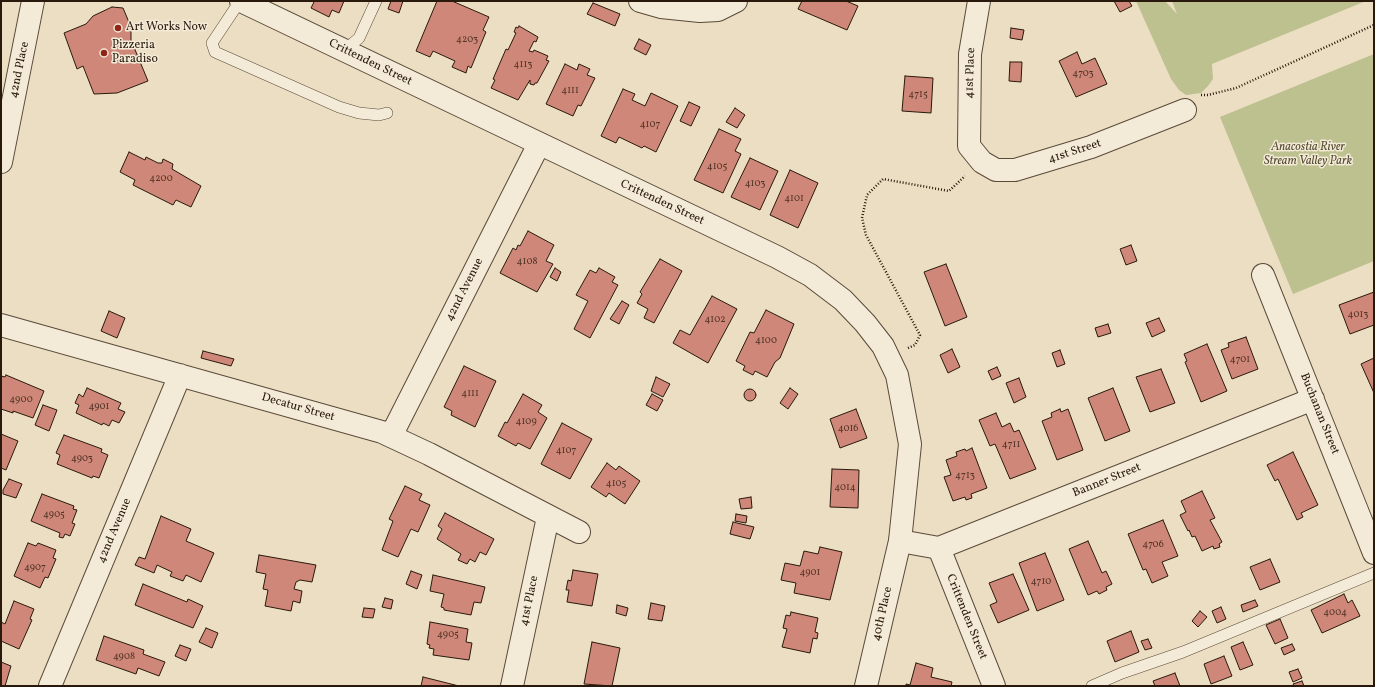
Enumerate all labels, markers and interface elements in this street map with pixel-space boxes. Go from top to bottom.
place label: Art Works Now [126,21,207,35]
marker: Art Works Now [113,23,123,33]
house number: 4203 [456,34,478,46]
street label: Crittenden Street [326,37,414,89]
place label: Pizzeria Paradiso [112,39,158,67]
street label: 42nd Place [7,40,33,100]
street label: 41st Place [963,47,979,99]
marker: Pizzeria Paradiso [99,48,109,58]
house number: 4113 [514,59,532,71]
house number: 4703 [1072,68,1094,80]
house number: 4111 [561,85,579,97]
house number: 4715 [908,89,928,101]
house number: 4107 [640,119,660,131]
street label: 41st Street [1047,137,1103,167]
park label: Anacostia River Stream Valley Park [1264,141,1352,169]
house number: 4105 [707,161,727,173]
house number: 4200 [149,173,173,185]
street label: Crittenden Street [618,177,706,229]
house number: 4103 [745,178,765,190]
house number: 4101 [784,193,804,205]
street label: 42nd Avenue [443,256,487,324]
house number: 4108 [517,256,537,268]
house number: 4013 [1348,309,1368,321]
house number: 4102 [704,314,726,326]
house number: 4100 [755,335,777,347]
house number: 4701 [1230,354,1250,366]
street label: Buchanan Street [1296,371,1342,457]
house number: 4111 [461,388,479,400]
street label: Decatur Street [260,391,336,425]
house number: 4900 [9,394,33,406]
house number: 4901 [89,401,109,413]
house number: 4109 [515,416,537,428]
house number: 4016 [838,423,858,435]
house number: 4711 [1002,439,1020,451]
house number: 4107 [556,445,576,457]
house number: 4903 [71,453,93,465]
street label: Banner Street [1071,461,1143,501]
house number: 4713 [955,470,975,482]
house number: 4105 [606,478,626,490]
house number: 4014 [834,482,856,494]
street label: 42nd Avenue [95,496,135,566]
house number: 4905 [43,509,65,521]
house number: 4706 [1142,539,1164,551]
house number: 4907 [24,562,46,574]
house number: 4901 [800,567,820,579]
street label: Crittenden Street [942,572,990,662]
street label: 41st Place [518,574,542,628]
house number: 4710 [1031,576,1051,588]
street label: 40th Place [870,585,896,643]
house number: 4004 [1323,607,1347,619]
house number: 4905 [437,629,459,641]
house number: 4908 [113,651,135,663]

